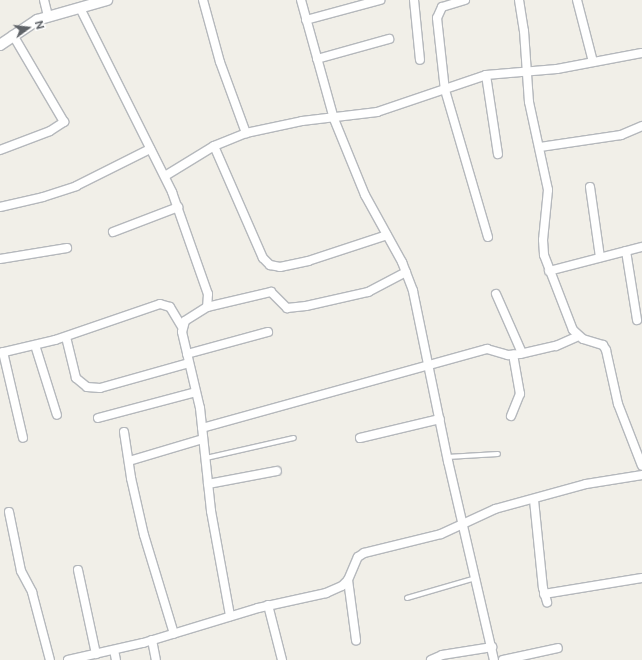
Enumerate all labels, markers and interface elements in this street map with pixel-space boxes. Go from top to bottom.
north arrow [8,8,48,48]
text: N [33,19,46,31]

